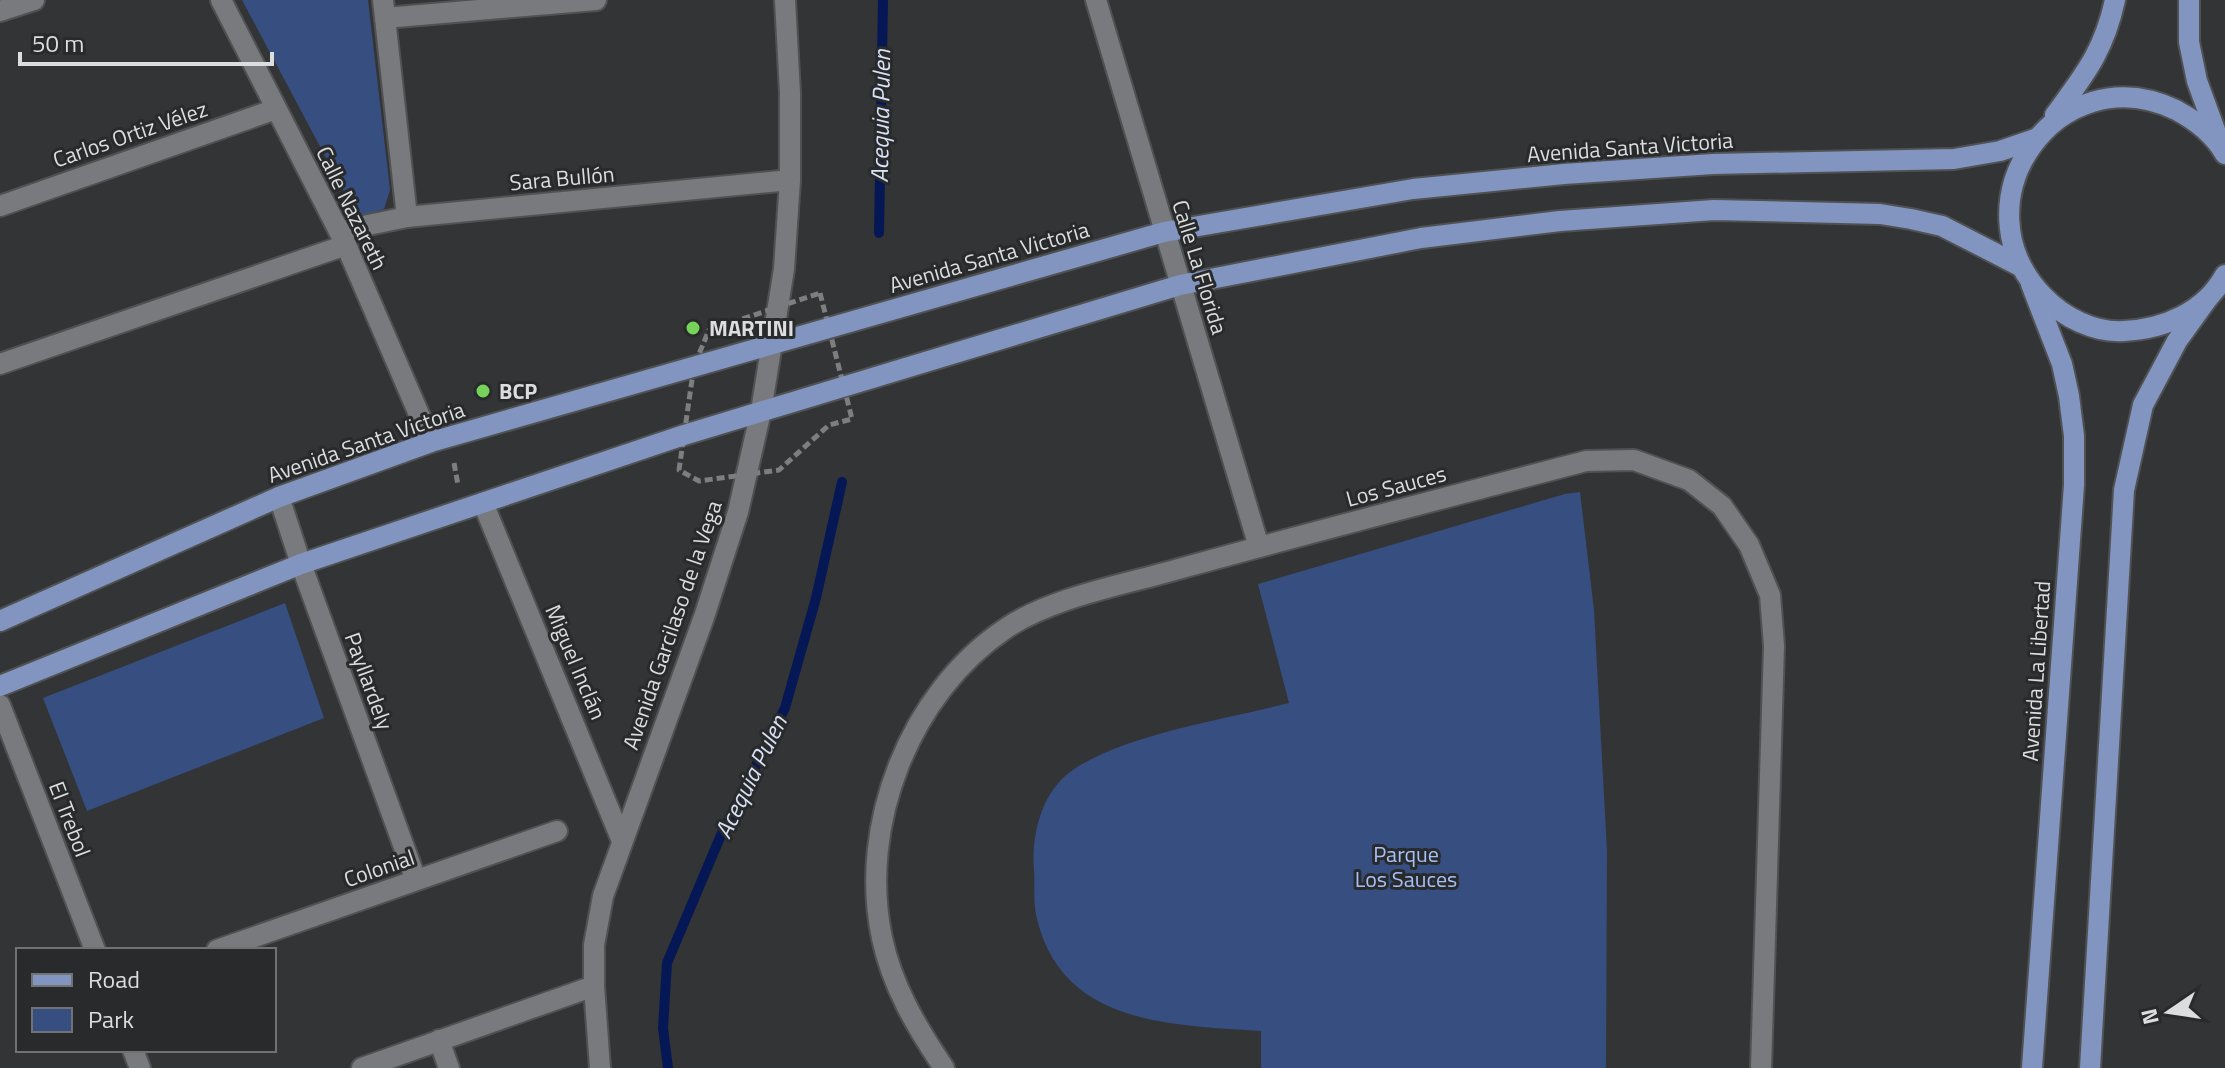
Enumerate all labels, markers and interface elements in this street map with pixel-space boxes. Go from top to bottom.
scale bar [20,16,272,66]
text: 50 m [32,25,84,61]
water label: Acequia Pulen [861,48,899,183]
street label: Carlos Ortiz Vélez [48,92,212,176]
street label: Avenida Santa Victoria [1526,123,1734,171]
street label: Calle Nazareth [307,140,397,276]
street label: Sara Bullón [508,156,616,200]
street label: Calle La Florida [1163,196,1237,338]
street label: Avenida Santa Victoria [885,212,1093,302]
place label: MARTINI [709,311,794,345]
marker: MARTINI [684,319,702,337]
place label: BCP [499,374,537,408]
marker: BCP [474,382,492,400]
street label: Avenida Santa Victoria [263,392,469,492]
street label: Los Sauces [1342,456,1450,516]
street label: Avenida Garcilaso de la Vega [613,496,731,754]
street label: Avenida La Libertad [2013,580,2059,762]
street label: Miguel Inclán [537,599,615,725]
street label: Payllardely [336,628,402,735]
water label: Acequia Pulen [705,708,796,844]
street label: El Trebol [40,776,100,862]
park label: Parque Los Sauces [1355,837,1457,896]
street label: Colonial [339,840,419,896]
legend [16,948,276,1052]
text: Road [88,961,140,997]
north arrow [2129,972,2209,1052]
text: Park [88,1001,134,1037]
text: N [2131,1005,2168,1028]

